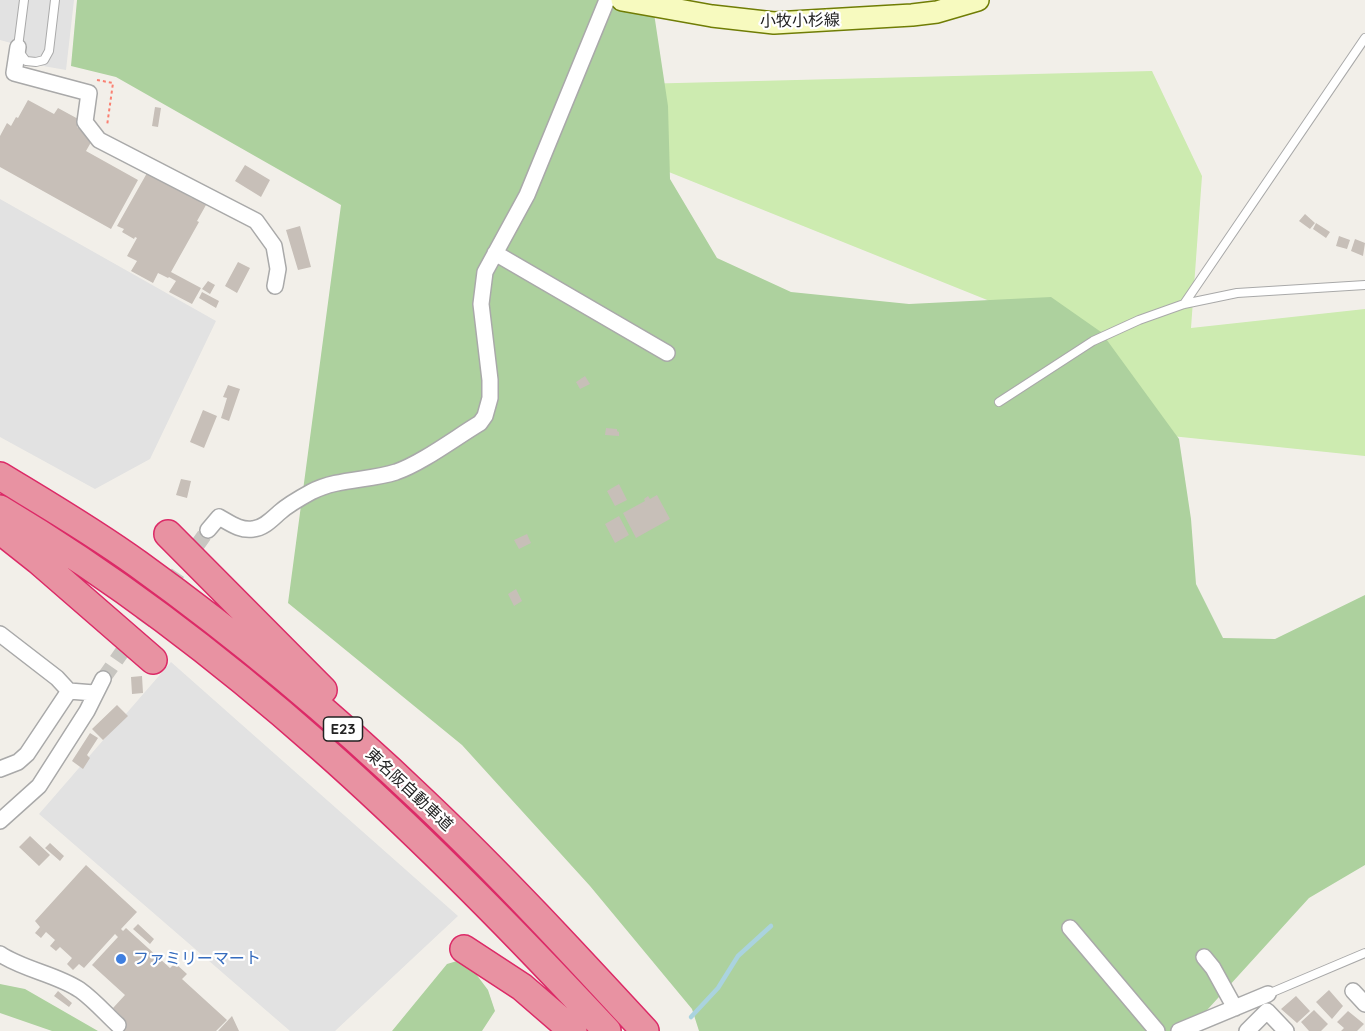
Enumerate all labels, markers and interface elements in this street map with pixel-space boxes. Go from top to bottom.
street label: 小牧小杉線 [760,11,840,31]
road number: E23 [324,717,362,741]
street label: 東名阪自動車道 [361,745,457,835]
place label: ファミリーマート [133,949,261,969]
marker: ファミリーマート [114,952,128,966]

